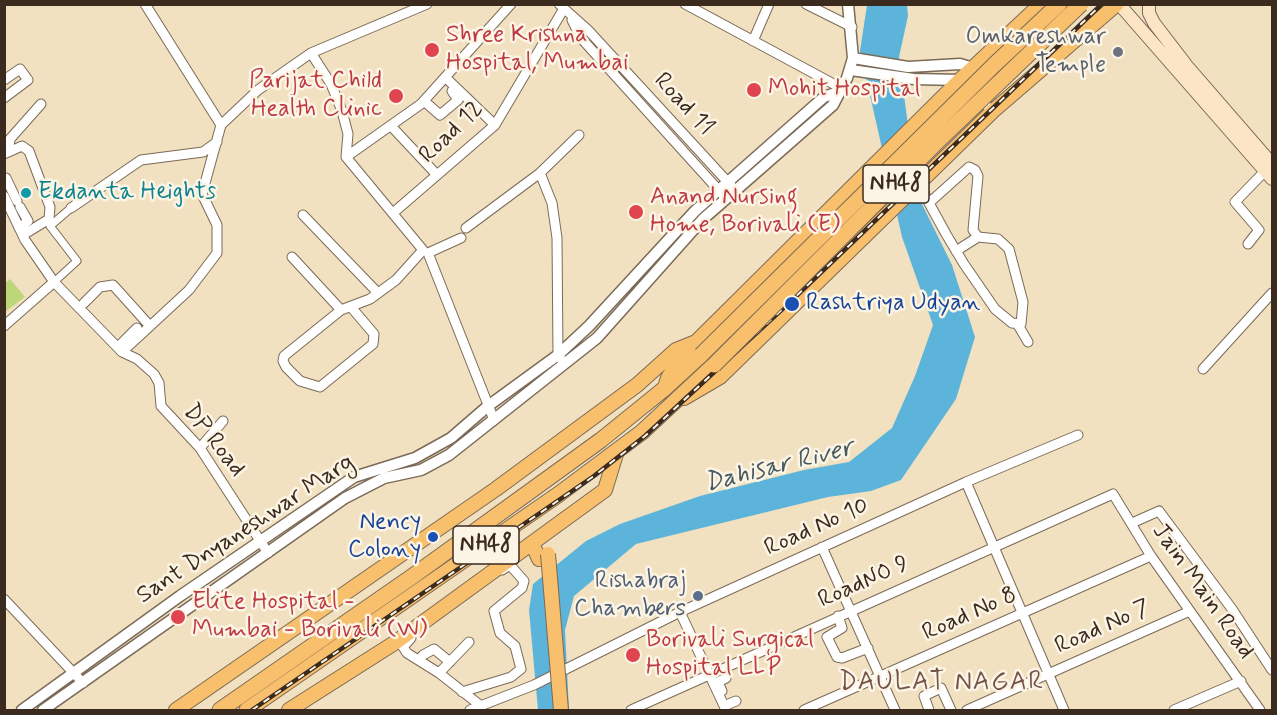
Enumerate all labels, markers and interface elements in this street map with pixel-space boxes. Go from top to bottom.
place label: Shree Krishna Hospital, Mumbai [446,22,628,78]
place label: Omkareshwar Temple [965,24,1106,80]
marker: Shree Krishna Hospital, Mumbai [423,41,441,59]
marker: Omkareshwar Temple [1111,45,1125,59]
place label: Parijat Child Health Clinic [249,68,382,124]
street label: Road 11 [647,68,719,142]
place label: Mohit Hospital [768,76,920,104]
marker: Mohit Hospital [745,81,763,99]
marker: Parijat Child Health Clinic [387,87,405,105]
street label: Road 12 [414,96,490,170]
road number: NH48 [863,165,929,203]
place label: Ekdanta Heights [38,179,216,207]
place label: Anand Nursing Home, Borivali (E) [650,184,840,240]
marker: Ekdanta Heights [19,186,33,200]
marker: Anand Nursing Home, Borivali (E) [627,203,645,221]
place label: Rashtriya Udyan [806,290,980,318]
marker: Rashtriya Udyan [783,295,801,313]
street label: DP Road [176,399,250,483]
water label: Dahisar River [701,433,857,501]
street label: Sant Dnyaneshwar Marg [132,449,360,611]
street label: Road No 10 [760,492,874,564]
place label: Nency Colony [348,509,421,565]
street label: Jain Main Road [1145,519,1259,665]
road number: NH48 [453,526,519,564]
marker: Nency Colony [426,530,440,544]
street label: RoadNO 9 [814,550,914,616]
place label: Rishabraj Chambers [574,568,686,624]
street label: Road No 8 [918,581,1022,649]
place label: Elite Hospital - Mumbai - Borivali (W) [192,589,427,645]
marker: Rishabraj Chambers [691,589,705,603]
street label: Road No 7 [1051,594,1155,662]
marker: Elite Hospital - Mumbai - Borivali (W) [169,608,187,626]
place label: Borivali Surgical Hospital LLP [646,627,814,683]
marker: Borivali Surgical Hospital LLP [624,646,642,664]
district label: DAULAT NAGAR [838,668,1046,700]

